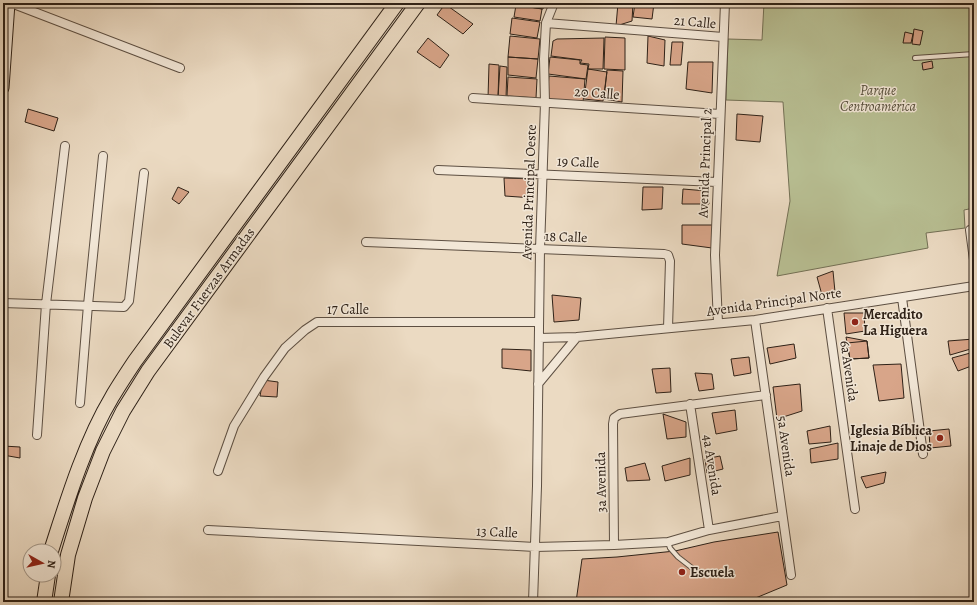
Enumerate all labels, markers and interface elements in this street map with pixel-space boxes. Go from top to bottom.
street label: 21 Calle [673,11,717,33]
park label: Parque Centroamérica [840,81,916,116]
street label: 20 Calle [574,82,620,104]
street label: Avenida Principal 2 [694,107,716,219]
street label: Avenida Principal Oeste [517,124,541,261]
street label: 19 Calle [556,151,600,173]
street label: Bulevar Fuerzas Armadas [159,224,259,352]
street label: 18 Calle [544,227,588,247]
street label: Avenida Principal Norte [704,283,843,321]
street label: 17 Calle [327,300,369,319]
place label: Mercadito La Higuera [863,305,928,340]
marker: Mercadito La Higuera [850,317,860,327]
street label: 6a Avenida [835,339,863,403]
street label: 5a Avenida [772,414,800,478]
place label: Iglesia Bíblica Linaje de Dios [850,421,932,456]
street label: 4a Avenida [698,433,726,497]
marker: Iglesia Bíblica Linaje de Dios [935,433,945,443]
street label: 3a Avenida [591,451,611,513]
street label: 13 Calle [476,521,518,543]
north arrow [22,543,62,583]
text: N [43,559,59,569]
place label: Escuela [690,563,735,582]
marker: Escuela [677,567,687,577]

